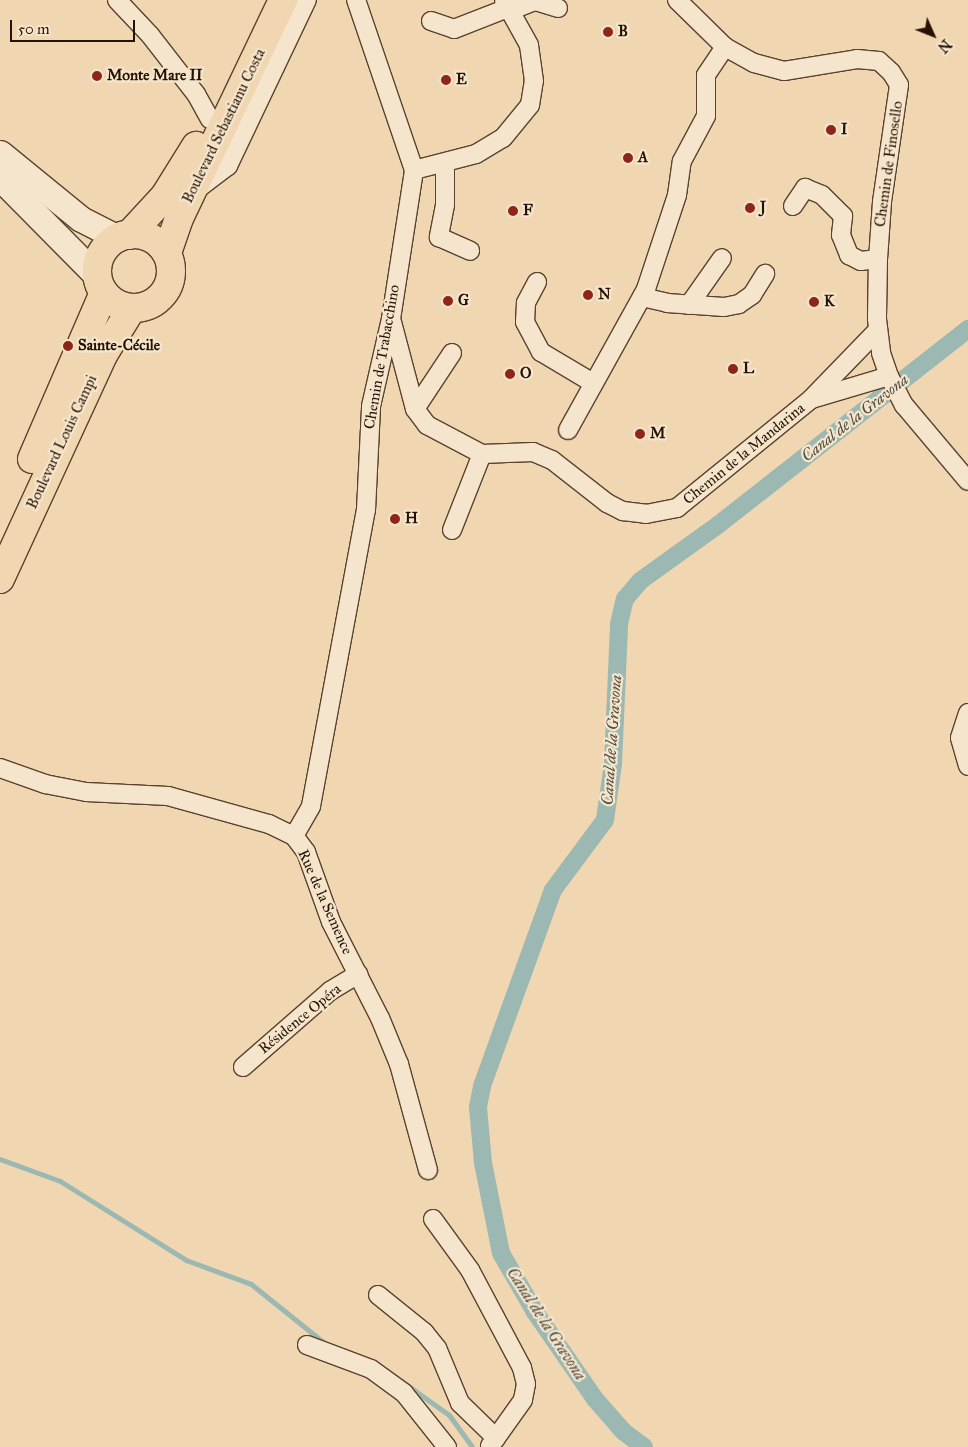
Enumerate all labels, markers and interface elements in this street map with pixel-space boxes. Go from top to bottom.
scale bar [12,10,138,42]
north arrow [908,10,958,60]
text: 50 m [18,20,50,38]
place label: B [618,23,628,41]
marker: B [602,26,614,38]
text: N [934,36,954,56]
street label: Boulevard Sebastianu Costa [179,46,269,206]
place label: Monte Mare II [107,67,202,85]
marker: Monte Mare II [91,70,103,82]
place label: E [456,71,467,89]
marker: E [440,74,452,86]
street label: Chemin de Finosello [871,100,907,228]
place label: I [841,121,847,139]
marker: I [825,124,837,136]
place label: A [638,149,648,167]
marker: A [622,152,634,164]
place label: J [760,199,766,217]
place label: F [523,202,533,220]
marker: J [744,202,756,214]
marker: F [507,205,519,217]
street label: Chemin de Trabacchino [360,283,404,431]
place label: N [598,286,611,304]
marker: N [582,289,594,301]
place label: G [458,292,469,310]
place label: K [824,293,835,311]
marker: G [442,295,454,307]
marker: K [808,296,820,308]
place label: Sainte-Cécile [78,337,160,355]
marker: Sainte-Cécile [62,340,74,352]
place label: L [743,360,754,378]
marker: L [727,363,739,375]
place label: O [520,365,531,383]
marker: O [504,368,516,380]
water label: Canal de la Gravona [798,370,912,466]
street label: Boulevard Louis Campi [23,372,101,512]
street label: Chemin de la Mandarina [679,399,809,509]
place label: M [650,425,665,443]
marker: M [634,428,646,440]
place label: H [405,510,418,528]
marker: H [389,513,401,525]
water label: Canal de la Gravona [598,674,626,806]
street label: Rue de la Semence [294,847,356,957]
street label: Résidence Opéra [255,980,345,1058]
water label: Canal de la Gravona [502,1264,590,1384]

